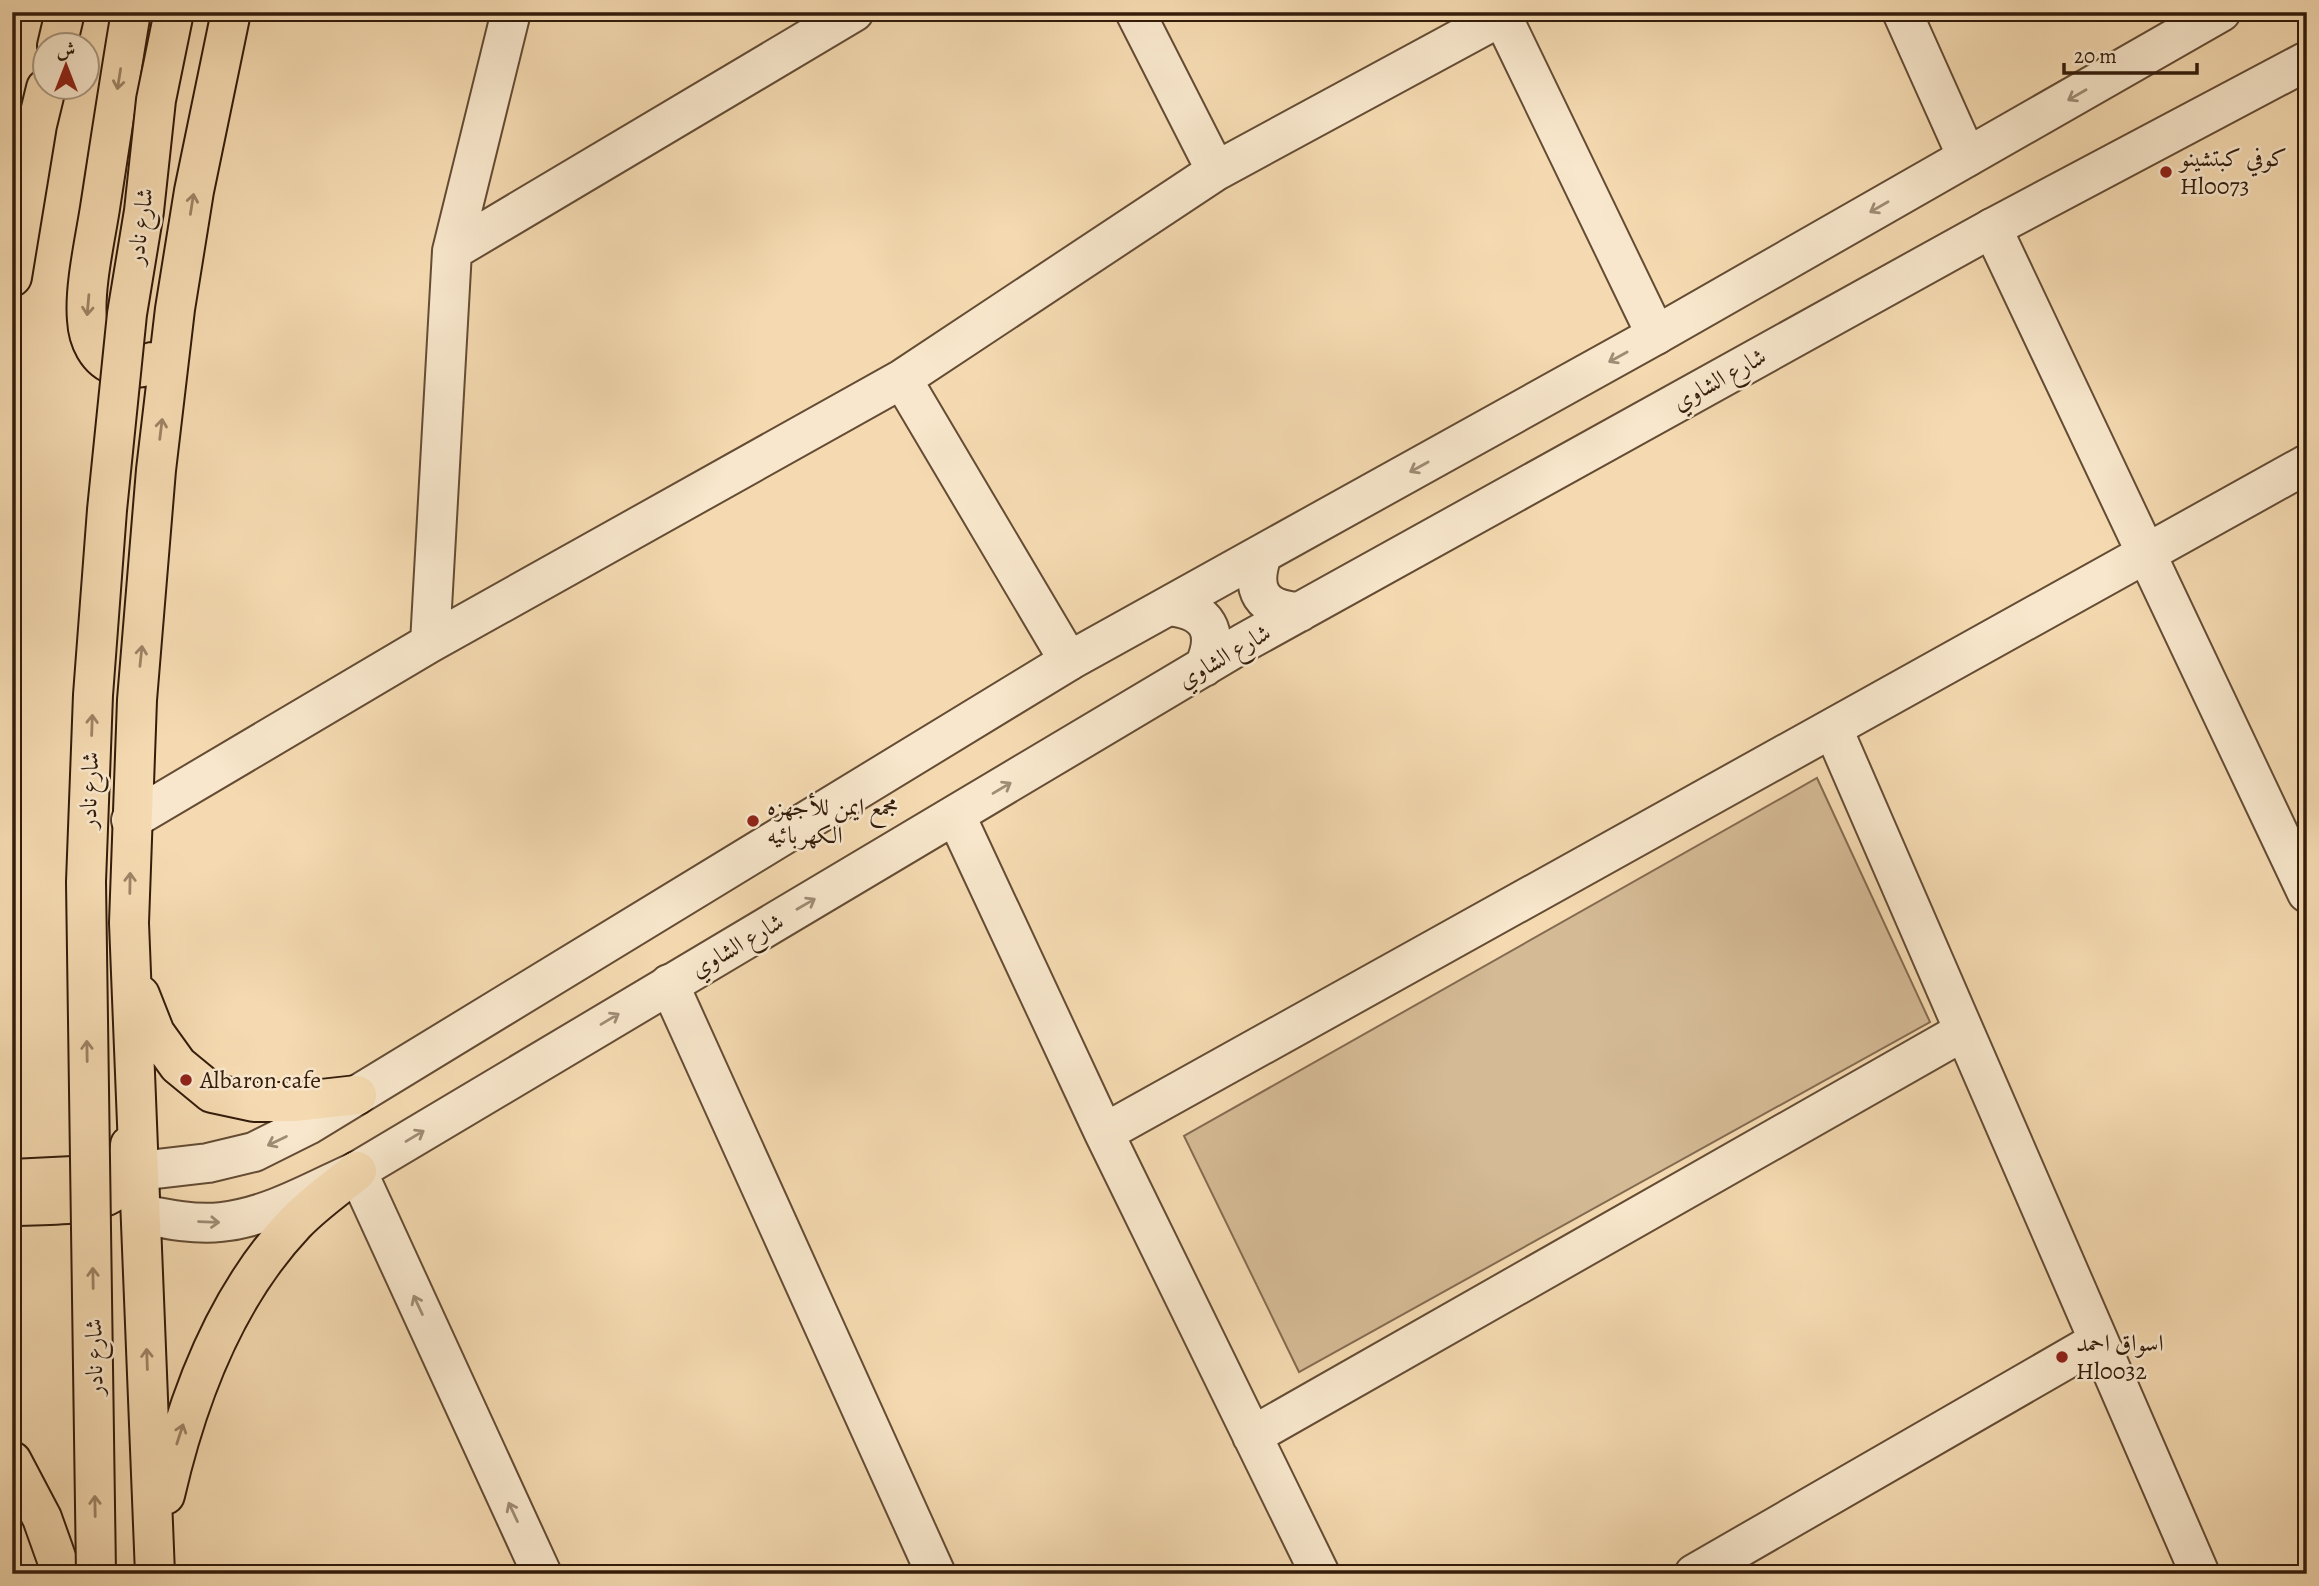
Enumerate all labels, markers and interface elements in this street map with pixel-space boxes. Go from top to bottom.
north arrow [32,32,102,102]
scale bar [2064,32,2196,76]
text: ش [57,37,75,63]
text: 20 m [2074,42,2117,70]
one-way arrow [113,68,126,90]
one-way arrow [2067,88,2087,102]
place label: كوفي كبتشينو Hl0073 [2178,142,2287,202]
marker: كوفي كبتشينو Hl0073 [2158,164,2174,180]
street label: شارع نادر [119,186,165,269]
one-way arrow [186,193,199,216]
one-way arrow [1870,200,1890,214]
one-way arrow [81,293,94,315]
street label: شارع الشاوي [1666,340,1774,421]
one-way arrow [1608,350,1628,364]
one-way arrow [155,418,168,441]
one-way arrow [1409,461,1430,474]
street label: شارع الشاوي [1171,616,1279,699]
one-way arrow [135,645,148,667]
one-way arrow [85,714,98,737]
street label: شارع نادر [72,751,110,831]
one-way arrow [992,781,1012,795]
place label: مجمع ايمن للأجهزه الكهربائيه [767,791,898,851]
marker: مجمع ايمن للأجهزه الكهربائيه [745,813,761,829]
one-way arrow [123,872,137,895]
one-way arrow [796,897,816,911]
street label: شارع الشاوي [684,905,792,988]
one-way arrow [600,1012,620,1026]
one-way arrow [80,1039,94,1062]
place label: Albaron cafe [199,1064,321,1096]
marker: Albaron cafe [178,1072,194,1088]
one-way arrow [405,1129,425,1143]
one-way arrow [267,1134,288,1148]
one-way arrow [197,1215,220,1228]
one-way arrow [86,1267,100,1290]
one-way arrow [411,1295,424,1316]
street label: شارع نادر [77,1318,115,1398]
place label: اسواق احمد Hl0032 [2076,1327,2164,1387]
one-way arrow [140,1347,153,1370]
marker: اسواق احمد Hl0032 [2054,1349,2070,1365]
one-way arrow [175,1424,187,1446]
one-way arrow [88,1494,102,1517]
one-way arrow [506,1502,519,1523]

